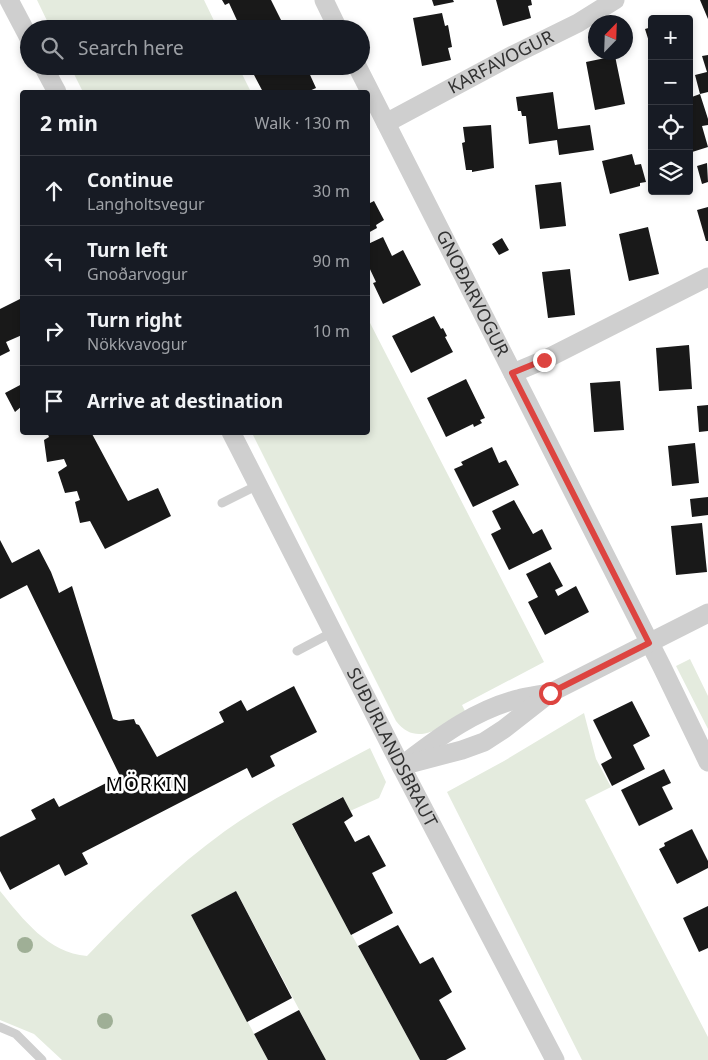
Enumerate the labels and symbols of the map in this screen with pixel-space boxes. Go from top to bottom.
north arrow [588,15,633,60]
street label: KARFAVOGUR [443,24,557,99]
street label: GNOÐARVOGUR [431,226,515,360]
route end [533,349,556,372]
street label: SUÐURLANDSBRAUT [342,663,444,831]
route start [539,682,562,705]
district label: MÖRKIN [106,771,188,797]

